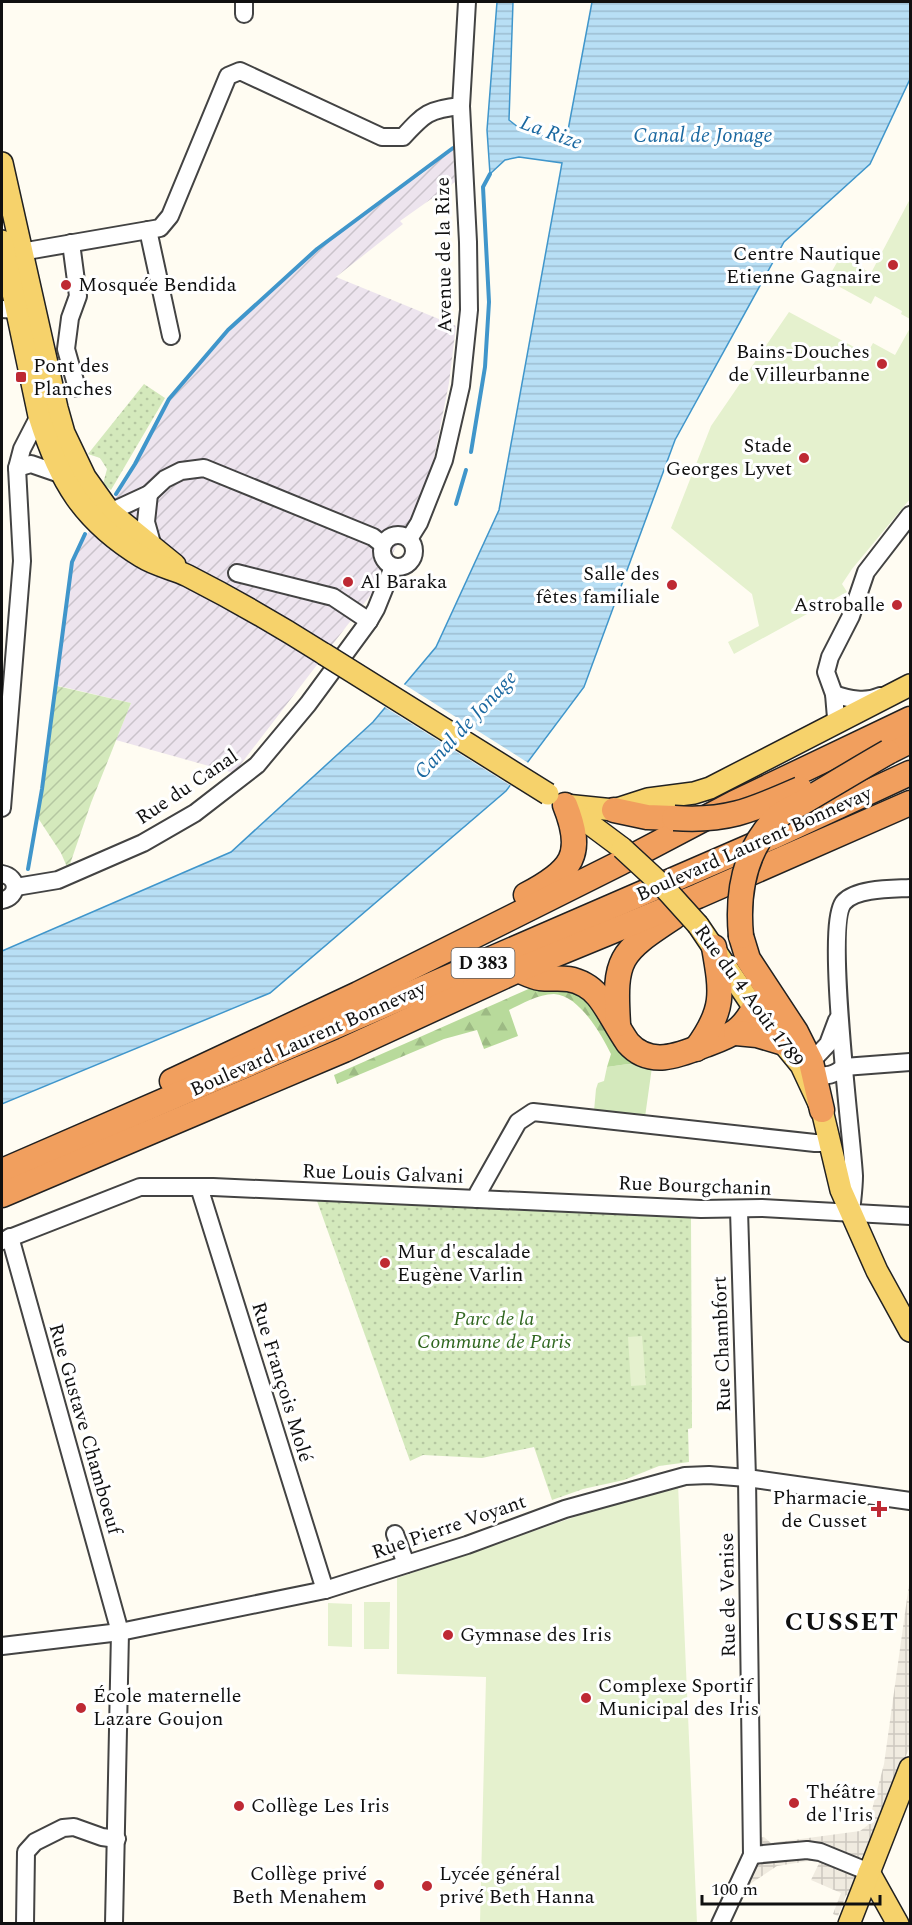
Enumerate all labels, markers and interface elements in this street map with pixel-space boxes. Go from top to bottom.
water label: La Rize [515,107,587,159]
water label: Canal de Jonage [633,120,773,152]
street label: Avenue de la Rize [428,177,460,333]
place label: Centre Nautique Etienne Gagnaire [726,239,881,292]
marker: Centre Nautique Etienne Gagnaire [886,258,900,272]
place label: Mosquée Bendida [78,270,237,300]
marker: Mosquée Bendida [59,278,73,292]
place label: Bains-Douches de Villeurbanne [728,337,870,390]
place label: Pont des Planches [33,351,113,404]
marker: Bains-Douches de Villeurbanne [875,357,889,371]
marker: Pont des Planches [14,370,28,384]
place label: Stade Georges Lyvet [666,431,792,484]
marker: Stade Georges Lyvet [797,451,811,465]
place label: Salle des fêtes familiale [536,559,660,612]
place label: Al Baraka [360,567,447,597]
marker: Al Baraka [341,575,355,589]
marker: Salle des fêtes familiale [665,578,679,592]
place label: Astroballe [793,590,885,620]
marker: Astroballe [890,598,904,612]
water label: Canal de Jonage [407,663,525,787]
street label: Rue du Canal [130,742,244,832]
street label: Boulevard Laurent Bonnevay [631,778,878,910]
street label: Rue du 4 Août 1789 [687,918,811,1074]
road number: D 383 [452,948,514,978]
street label: Boulevard Laurent Bonnevay [185,973,432,1105]
street label: Rue Louis Galvani [302,1156,464,1192]
street label: Rue Bourgchanin [618,1168,772,1204]
place label: Mur d'escalade Eugène Varlin [397,1237,531,1290]
marker: Mur d'escalade Eugène Varlin [378,1256,392,1270]
street label: Rue Chambfort [705,1276,739,1412]
street label: Rue François Molé [243,1298,321,1466]
park label: Parc de la Commune de Paris [417,1304,571,1357]
street label: Rue Gustave Chamboeuf [41,1320,130,1540]
place label: Pharmacie de Cusset [773,1483,867,1536]
street label: Rue Pierre Voyant [368,1487,530,1567]
marker: Pharmacie de Cusset [872,1502,886,1516]
street label: Rue de Venise [712,1532,744,1658]
district label: CUSSET [785,1602,899,1642]
place label: Gymnase des Iris [460,1620,612,1650]
marker: Gymnase des Iris [441,1628,455,1642]
place label: Complexe Sportif Municipal des Iris [598,1671,759,1724]
place label: École maternelle Lazare Goujon [93,1681,241,1734]
marker: Complexe Sportif Municipal des Iris [579,1691,593,1705]
marker: École maternelle Lazare Goujon [74,1701,88,1715]
place label: Théâtre de l'Iris [806,1777,876,1830]
place label: Collège Les Iris [251,1791,390,1821]
marker: Théâtre de l'Iris [787,1796,801,1810]
marker: Collège Les Iris [232,1799,246,1813]
place label: Collège privé Beth Menahem [232,1859,367,1912]
place label: Lycée général privé Beth Hanna [439,1859,595,1912]
scale bar [702,1868,880,1906]
text: 100 m [711,1876,758,1903]
marker: Collège privé Beth Menahem [372,1878,386,1892]
marker: Lycée général privé Beth Hanna [420,1879,434,1893]

